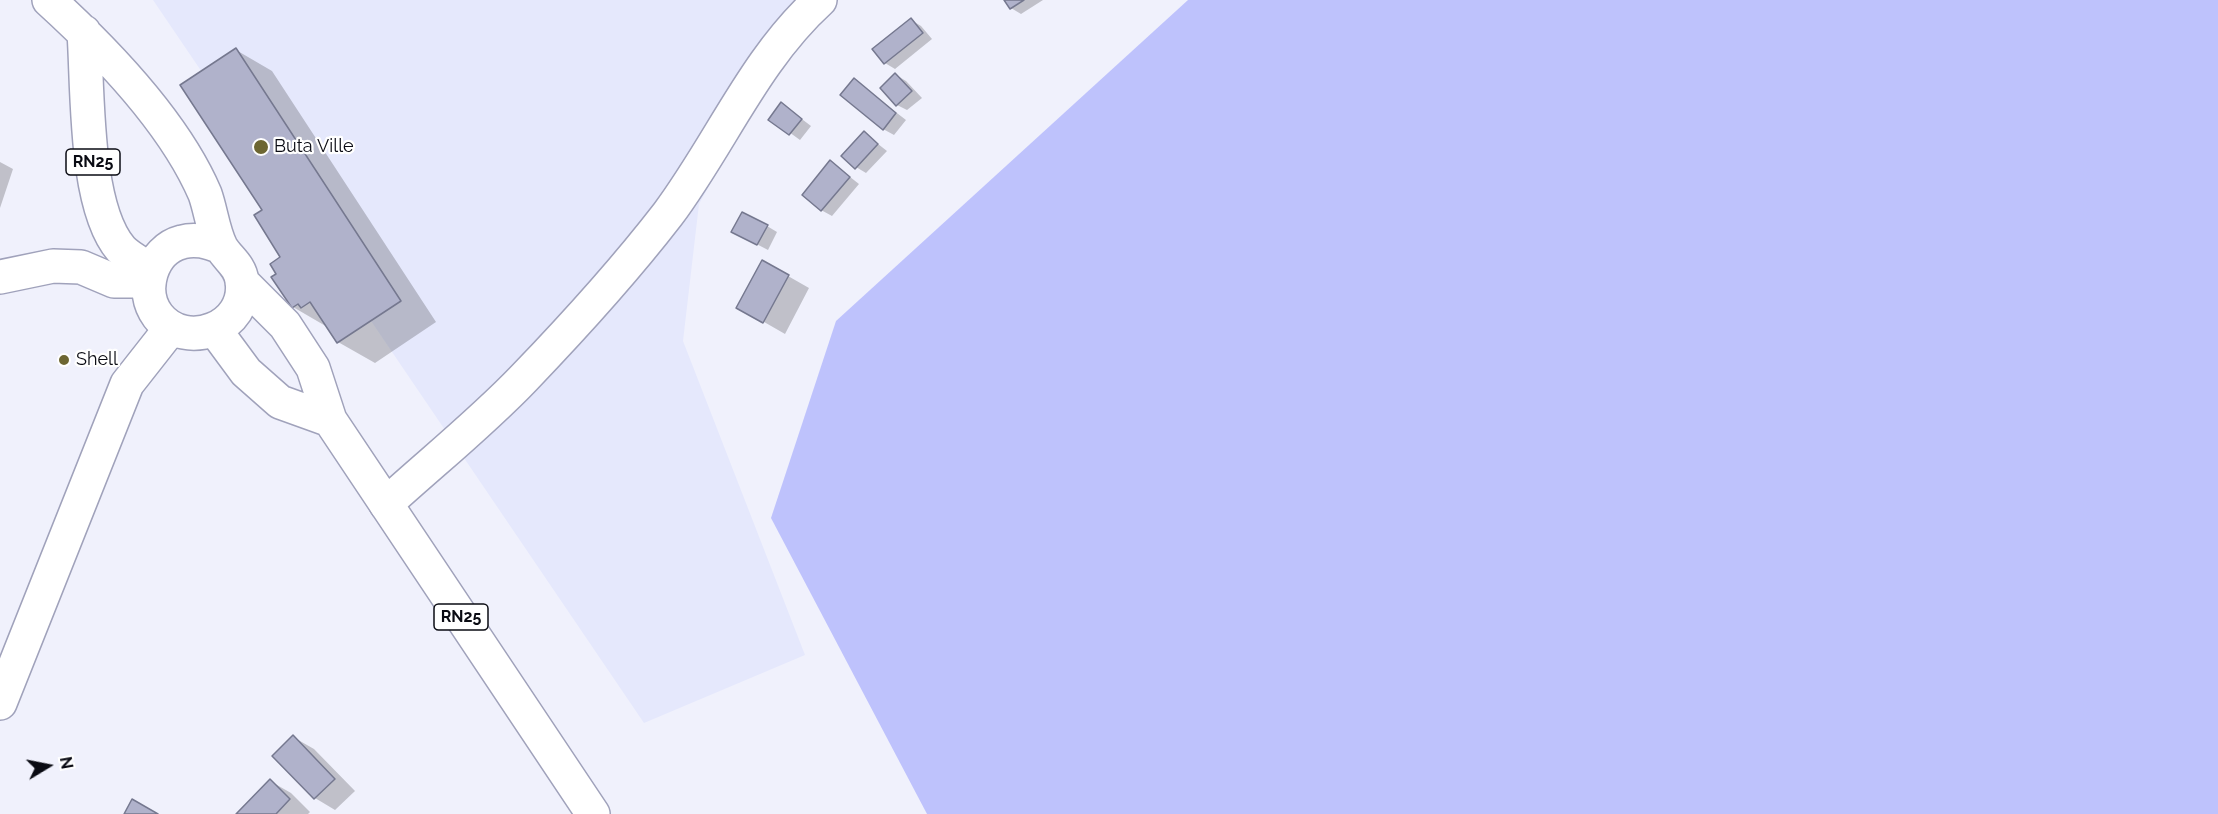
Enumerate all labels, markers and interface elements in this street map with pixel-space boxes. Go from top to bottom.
place label: Buta Ville [274,136,354,158]
marker: Buta Ville [252,138,270,156]
road number: RN25 [66,149,120,175]
place label: Shell [76,349,118,371]
marker: Shell [57,353,71,367]
road number: RN25 [434,604,488,630]
north arrow [18,736,78,796]
text: N [56,755,77,770]

